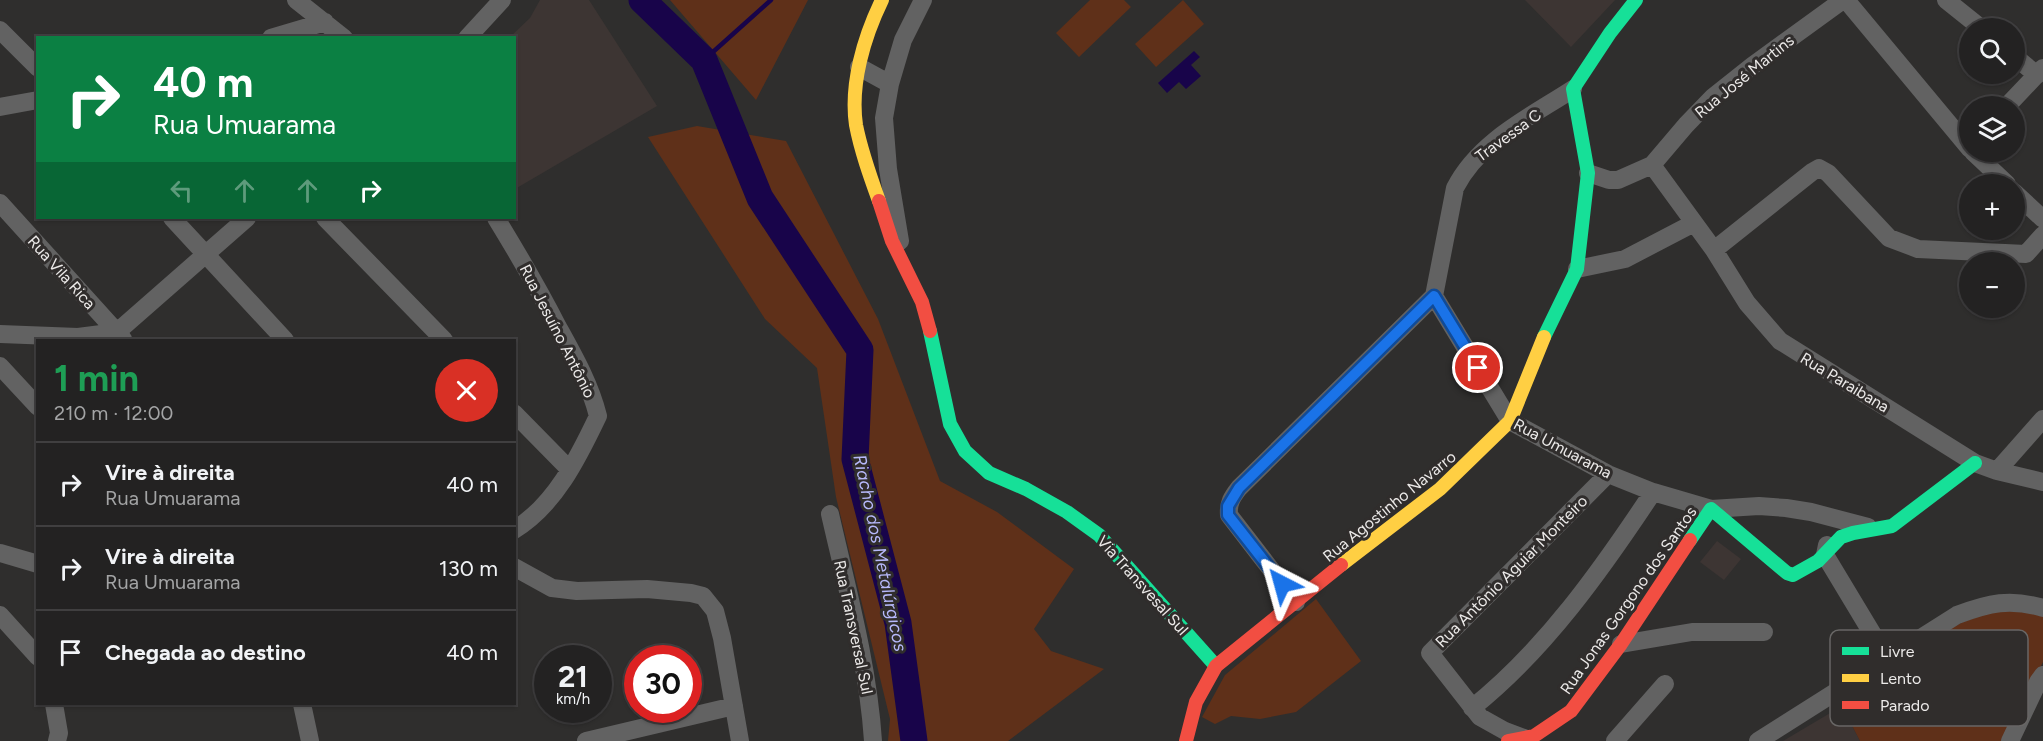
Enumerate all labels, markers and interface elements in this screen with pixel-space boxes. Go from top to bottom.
map controls [1959,18,2025,318]
button: search [1959,18,2025,84]
street label: Rua José Martins [1691,31,1798,122]
text: 40 m [153,57,253,108]
icon: right [54,60,132,138]
button: layers [1959,96,2025,162]
street label: Travessa C [1472,105,1545,166]
text: Rua Umuarama [153,108,336,141]
icon: left [165,174,198,207]
icon: ahead [228,174,261,207]
icon: ahead [291,174,324,207]
icon: right [354,174,387,207]
button: + [1959,174,2025,240]
street label: Rua Vila Rica [24,232,99,313]
button: − [1959,252,2025,318]
street label: Rua Jesuíno Antônio [516,261,599,401]
pin [1452,342,1503,393]
street label: Rua Paraibana [1797,348,1893,416]
icon: arrive [1461,351,1494,384]
text: 1 min [54,357,139,400]
button: close [435,359,498,422]
text: 210 m · 12:00 [54,401,173,425]
street label: Rua Umuarama [1510,415,1615,482]
street label: Rua Agostinho Navarro [1319,447,1460,566]
water label: Riacho dos Metalúrgicos [848,452,912,654]
text: Vire à direita [105,459,235,486]
icon: right [54,468,87,501]
text: 40 m [446,471,498,498]
text: Rua Umuarama [105,486,241,510]
street label: Rua Antônio Aguiar Monteiro [1431,491,1591,651]
street label: Rua Jonas Gorgono dos Santos [1556,503,1701,698]
street label: Via Transvesal Sul [1093,532,1192,639]
text: Vire à direita [105,543,235,570]
icon: right [54,552,87,585]
position arrow [1250,552,1314,616]
text: 130 m [439,555,498,582]
street label: Rua Transversal Sul [830,558,877,696]
text: Rua Umuarama [105,570,241,594]
legend [1830,630,2028,726]
icon: arrive [54,636,87,669]
text: Chegada ao destino [105,639,306,666]
text: 40 m [446,639,498,666]
text: Livre [1880,642,1915,661]
speed limit sign: 30 [624,645,702,723]
text: 21 [558,658,588,695]
text: Lento [1880,669,1921,688]
text: km/h [556,690,590,708]
text: Parado [1880,696,1930,715]

